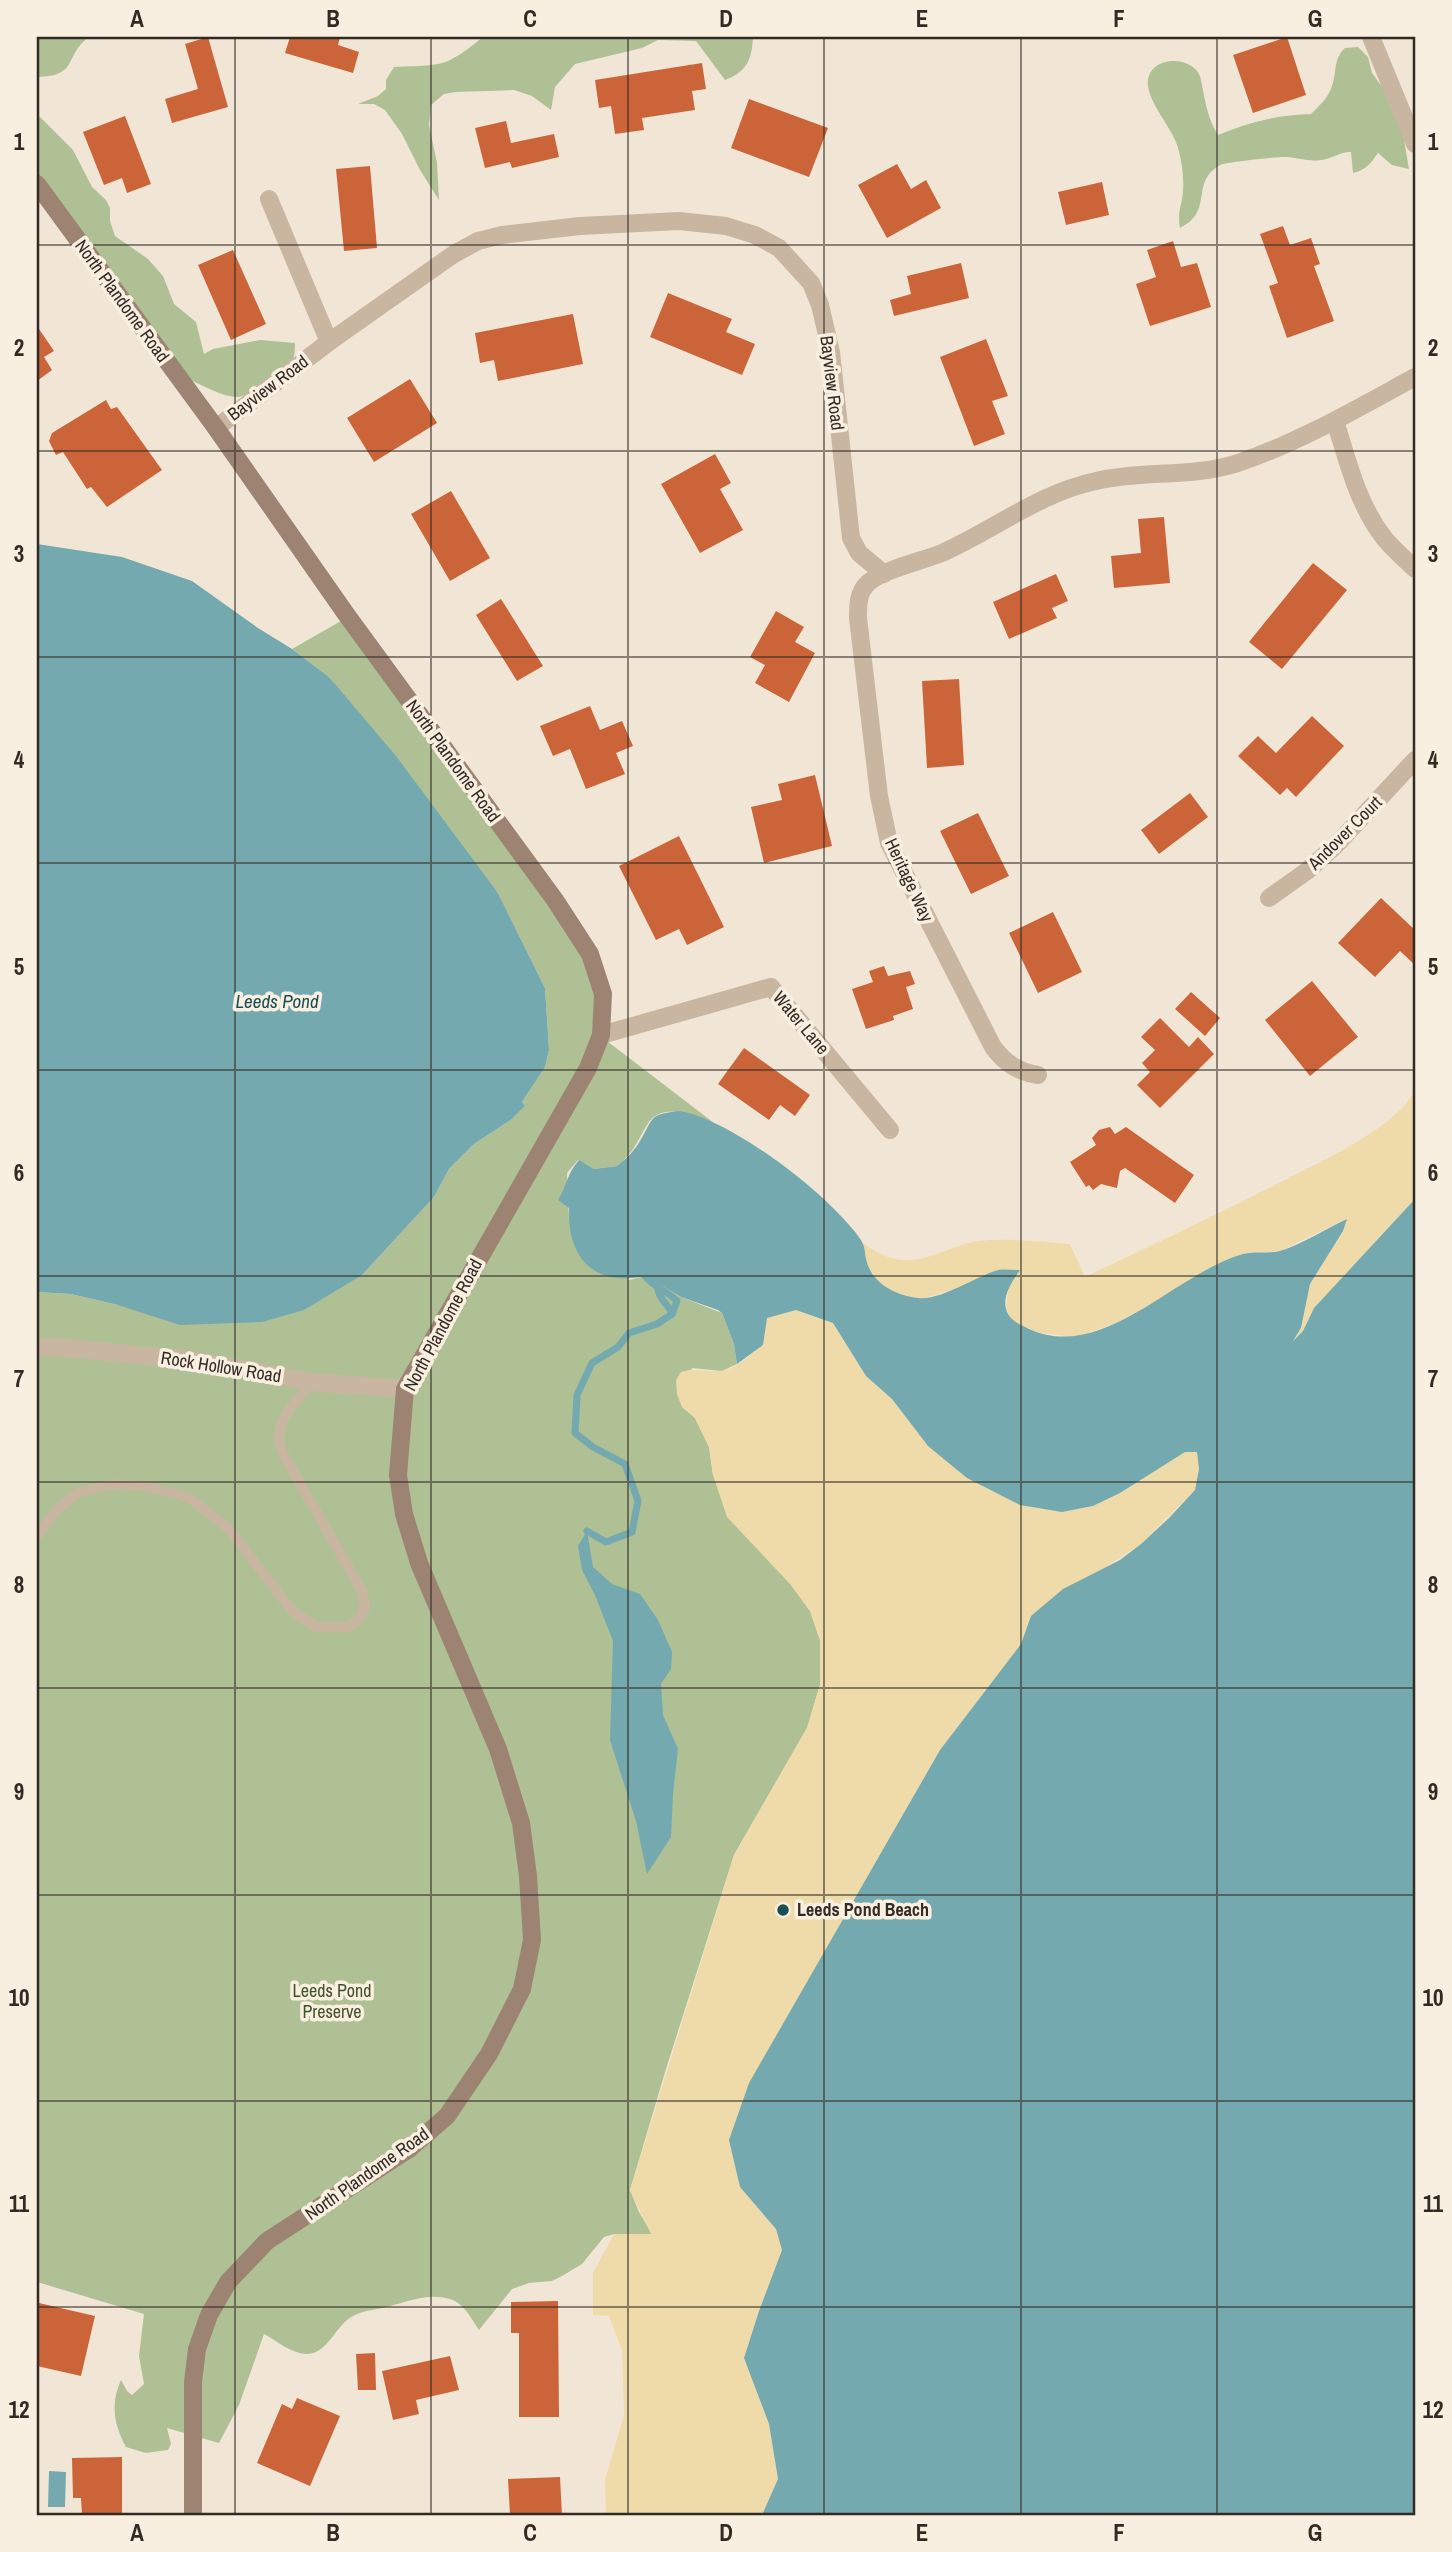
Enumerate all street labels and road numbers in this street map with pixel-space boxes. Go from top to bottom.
street label: North Plandome Road [69,234,175,367]
street label: Bayview Road [814,334,851,432]
street label: Bayview Road [222,349,313,426]
street label: North Plandome Road [400,694,506,827]
street label: Andover Court [1301,790,1387,876]
street label: Heritage Way [879,834,940,926]
street label: Water Lane [767,986,835,1060]
street label: North Plandome Road [397,1254,488,1395]
street label: Rock Hollow Road [159,1345,283,1388]
street label: North Plandome Road [300,2121,434,2226]

